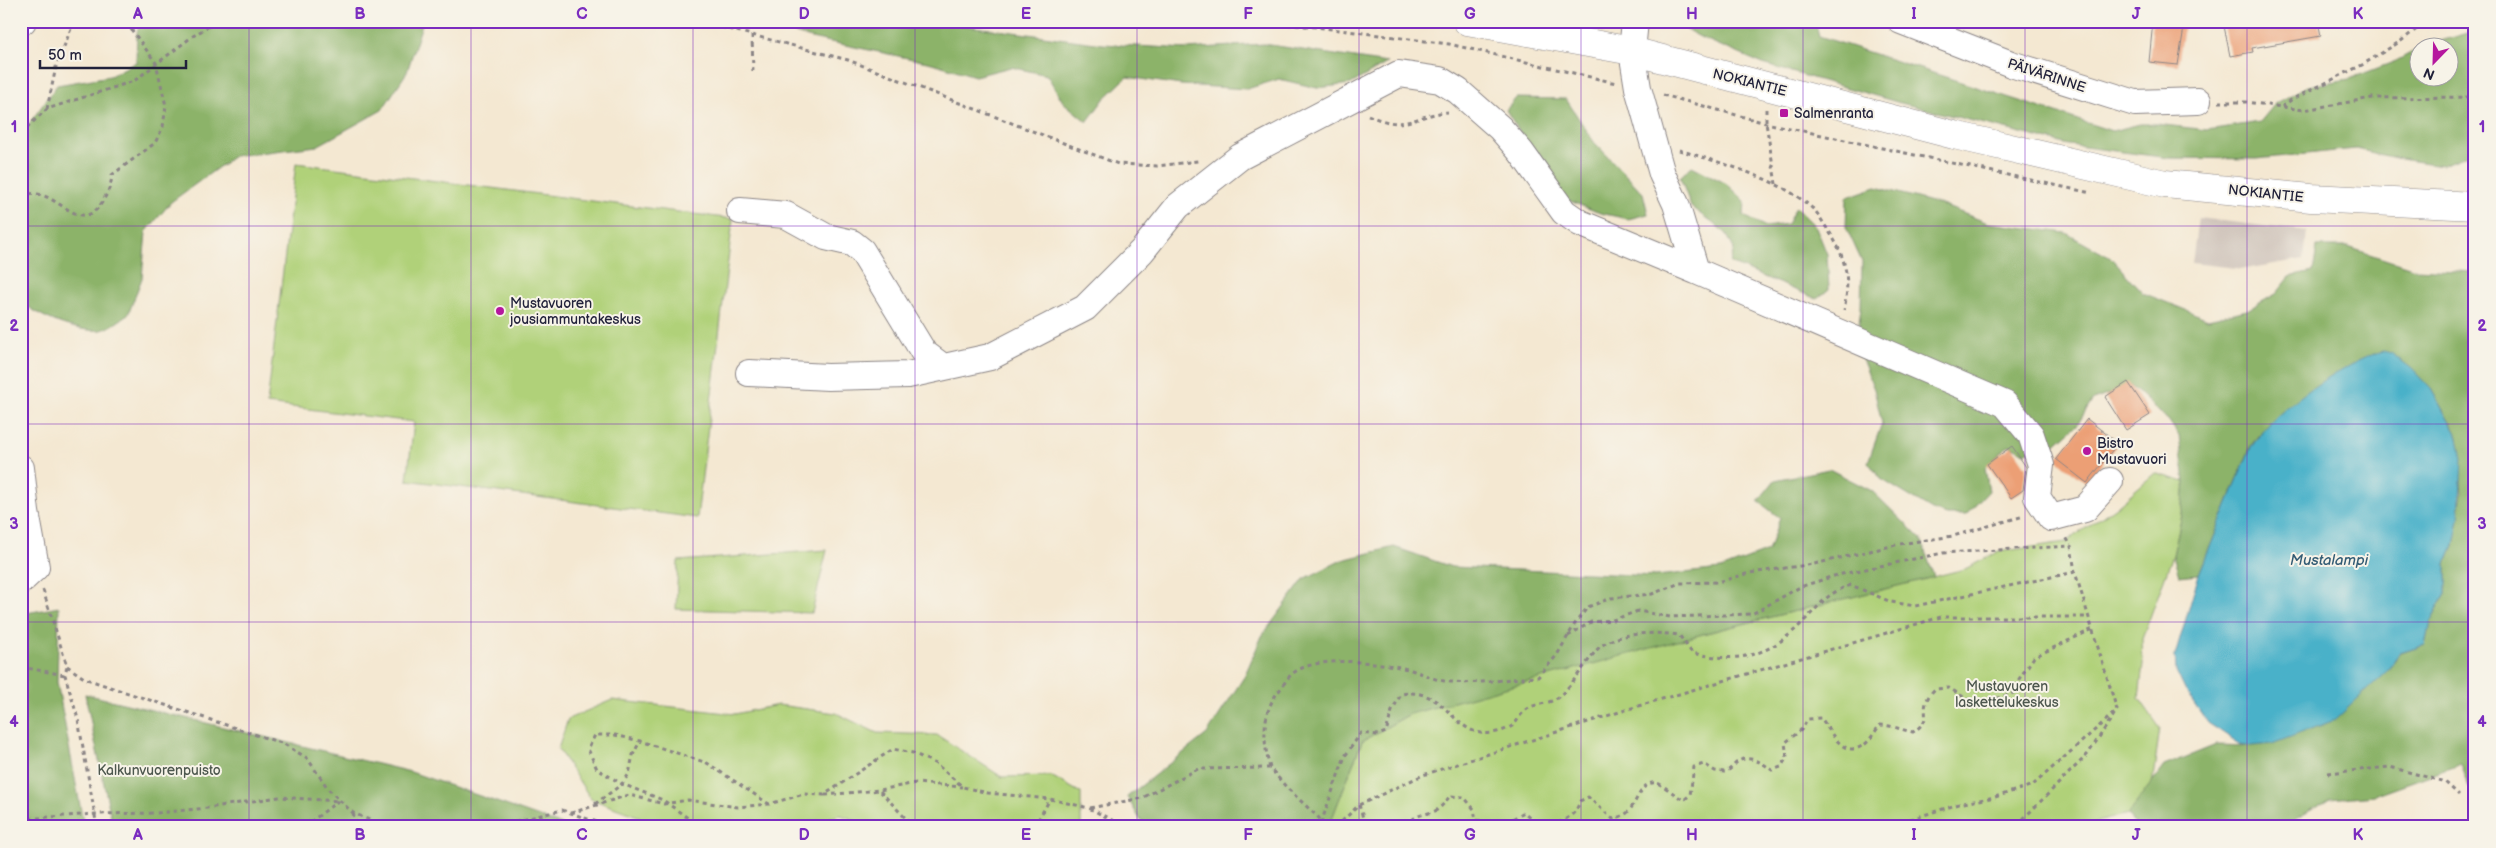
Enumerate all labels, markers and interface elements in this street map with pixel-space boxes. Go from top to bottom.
text: A [132,5,143,24]
text: B [354,5,366,24]
text: C [576,5,588,24]
text: D [798,5,810,24]
text: E [1021,5,1031,24]
text: F [1243,5,1253,24]
text: G [1464,5,1476,24]
text: H [1686,5,1698,24]
text: I [1911,5,1917,24]
text: J [2132,5,2141,24]
text: K [2353,5,2364,24]
scale bar [40,38,186,70]
north arrow [2408,38,2458,88]
text: 50 m [48,46,82,65]
street label: PÄIVÄRINNE [2006,55,2088,96]
text: N [2421,64,2437,83]
street label: NOKIANTIE [1711,65,1789,100]
place label: Salmenranta [1794,105,1874,122]
marker: Salmenranta [1778,107,1790,119]
text: 1 [11,118,17,137]
text: 1 [2479,118,2485,137]
street label: NOKIANTIE [2227,181,2304,206]
place label: Mustavuoren jousiammuntakeskus [509,295,641,328]
marker: Mustavuoren jousiammuntakeskus [494,305,506,317]
text: 2 [9,317,19,336]
text: 2 [2477,317,2487,336]
place label: Bistro Mustavuori [2097,435,2166,468]
marker: Bistro Mustavuori [2081,445,2093,457]
text: 3 [9,515,19,534]
text: 3 [2477,515,2487,534]
water label: Mustalampi [2290,551,2369,570]
park label: Mustavuoren laskettelukeskus [1955,678,2059,711]
text: 4 [9,713,19,732]
text: 4 [2477,713,2487,732]
park label: Kalkunvuorenpuisto [97,762,221,779]
text: A [132,826,143,845]
text: B [354,826,366,845]
text: C [576,826,588,845]
text: D [798,826,810,845]
text: E [1021,826,1031,845]
text: F [1243,826,1253,845]
text: G [1464,826,1476,845]
text: H [1686,826,1698,845]
text: I [1911,826,1917,845]
text: J [2132,826,2141,845]
text: K [2353,826,2364,845]

